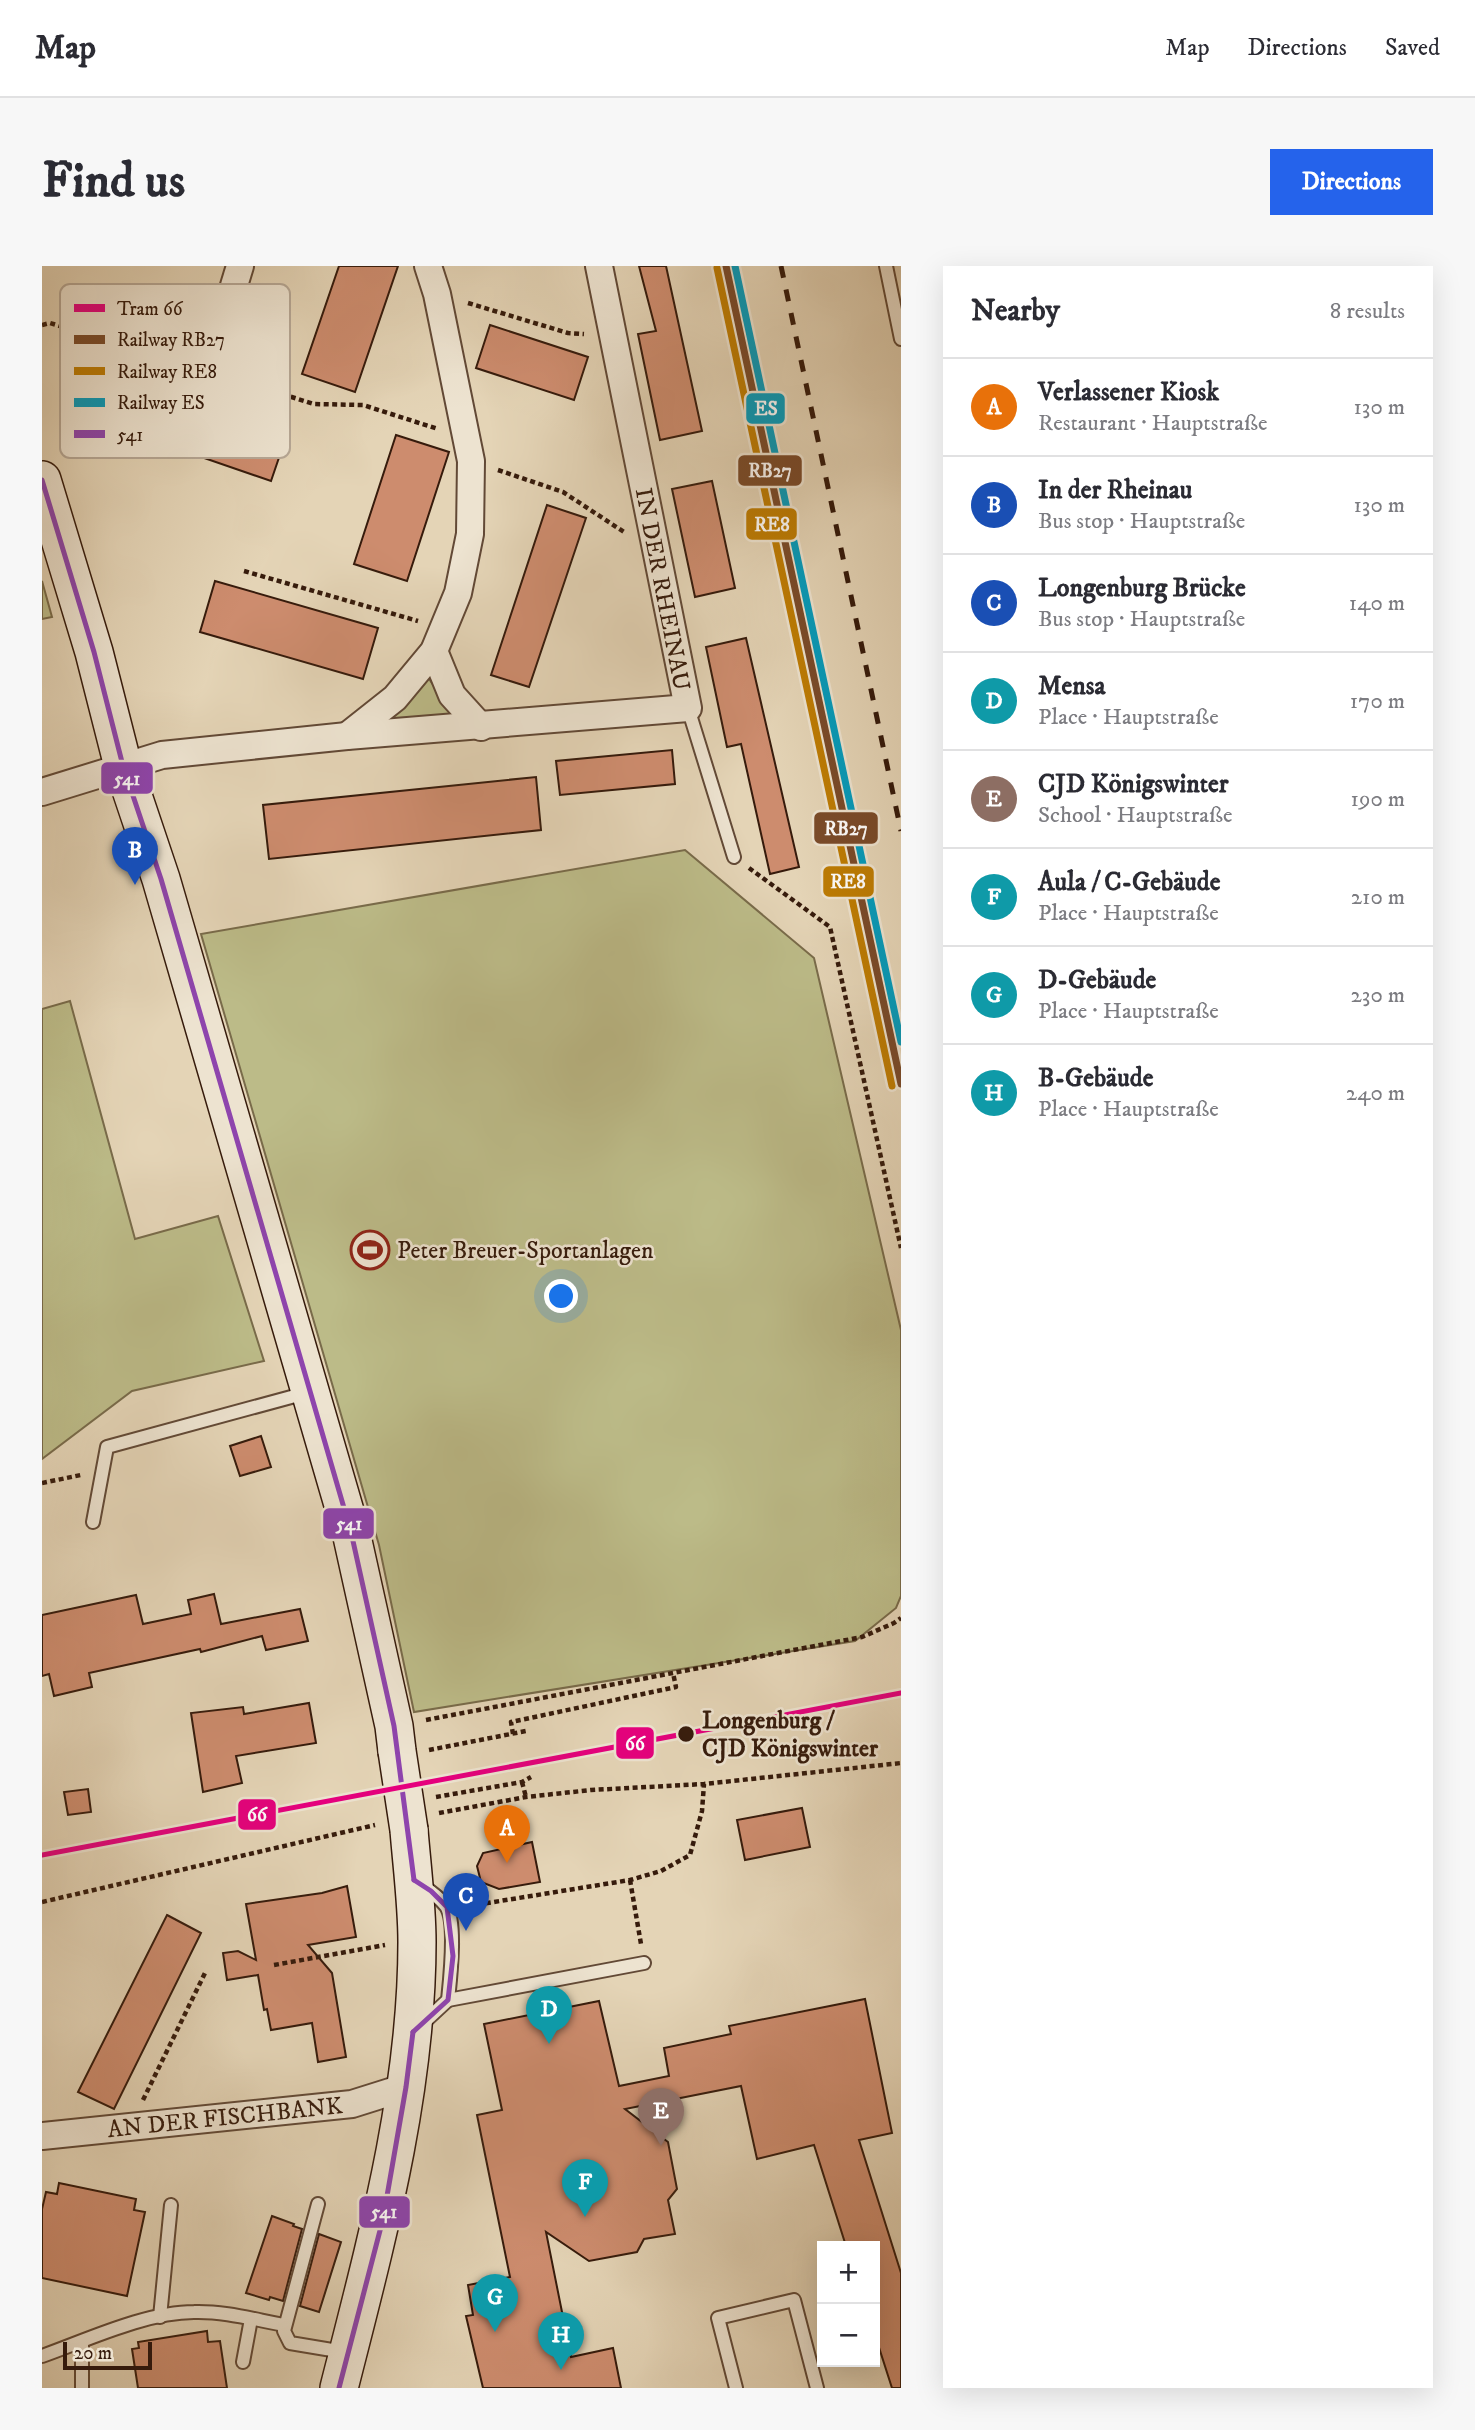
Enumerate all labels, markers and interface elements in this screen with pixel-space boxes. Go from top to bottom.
text: Map [35,28,96,69]
text: Map [1165,33,1210,63]
text: Directions [1248,33,1347,63]
text: Saved [1385,33,1440,63]
button: Directions [1270,149,1433,215]
text: Find us [42,151,185,213]
legend [60,284,290,458]
text: Nearby [971,293,1060,330]
text: 8 results [1330,297,1405,326]
text: Tram 66 [117,298,184,321]
text: Railway RB27 [117,329,225,352]
text: Railway RE8 [117,361,217,384]
text: Verlassener Kiosk [1038,376,1219,409]
text: Railway ES [117,392,205,415]
line badge: ES [745,392,786,425]
text: A [987,393,1001,422]
text: 130 m [1353,393,1405,422]
text: ES [754,398,778,421]
text: Restaurant · Hauptstraße [1038,409,1268,438]
text: 541 [117,424,143,447]
line badge: RB27 [737,454,803,487]
text: RB27 [748,460,792,483]
text: In der Rheinau [1038,474,1192,507]
street label: IN DER RHEINAU [628,485,696,693]
text: B [987,491,1001,520]
text: 130 m [1353,491,1405,520]
line badge: RE8 [745,507,798,541]
text: Bus stop · Hauptstraße [1038,507,1245,536]
text: RE8 [754,514,790,537]
text: Longenburg Brücke [1038,572,1246,605]
text: C [986,589,1002,618]
text: 140 m [1349,589,1405,618]
text: Bus stop · Hauptstraße [1038,605,1245,634]
text: Mensa [1038,670,1105,703]
text: D [985,687,1003,716]
text: 170 m [1350,687,1405,716]
text: Place · Hauptstraße [1038,703,1219,732]
line badge: 541 [100,761,154,795]
text: 541 [113,768,140,791]
text: CJD Königswinter [1038,768,1228,801]
text: E [986,785,1002,814]
text: 190 m [1351,785,1405,814]
text: School · Hauptstraße [1038,801,1232,830]
line badge: RB27 [813,811,879,845]
text: RB27 [824,818,868,841]
pin: B [112,827,158,885]
line badge: RE8 [822,865,875,898]
text: Aula / C-Gebäude [1038,866,1220,899]
text: RE8 [830,871,866,894]
text: F [987,883,1001,912]
text: 210 m [1351,883,1405,912]
text: Place · Hauptstraße [1038,899,1219,928]
text: D-Gebäude [1038,964,1156,997]
text: G [986,981,1002,1010]
text: 230 m [1351,981,1405,1010]
text: Place · Hauptstraße [1038,997,1219,1026]
text: B-Gebäude [1038,1062,1153,1095]
text: H [984,1079,1004,1108]
text: 240 m [1346,1079,1405,1108]
text: Place · Hauptstraße [1038,1095,1219,1124]
sports icon: Peter Breuer-Sportanlagen [349,1229,391,1271]
place label: Peter Breuer-Sportanlagen [397,1236,654,1266]
your location [544,1279,578,1313]
line badge: 541 [322,1507,375,1540]
text: 541 [335,1513,362,1536]
place label: Longenburg / CJD Königswinter [702,1706,879,1764]
marker: Longenburg / CJD Königswinter [676,1724,696,1744]
line badge: 66 [615,1726,655,1760]
text: 66 [625,1733,646,1756]
line badge: 66 [237,1798,277,1831]
text: 66 [247,1804,268,1827]
pin: A [484,1805,530,1863]
pin: C [443,1873,489,1931]
pin: D [526,1986,572,2044]
pin: E [638,2088,684,2146]
street label: AN DER FISCHBANK [106,2091,344,2145]
pin: F [562,2159,608,2217]
line badge: 541 [358,2195,411,2229]
text: 541 [370,2201,397,2224]
map controls [817,2241,880,2367]
button: + [817,2241,880,2304]
pin: G [472,2274,518,2332]
button: − [817,2304,880,2367]
pin: H [538,2312,584,2370]
scale bar [63,2339,152,2371]
text: 20 m [74,2342,112,2365]

